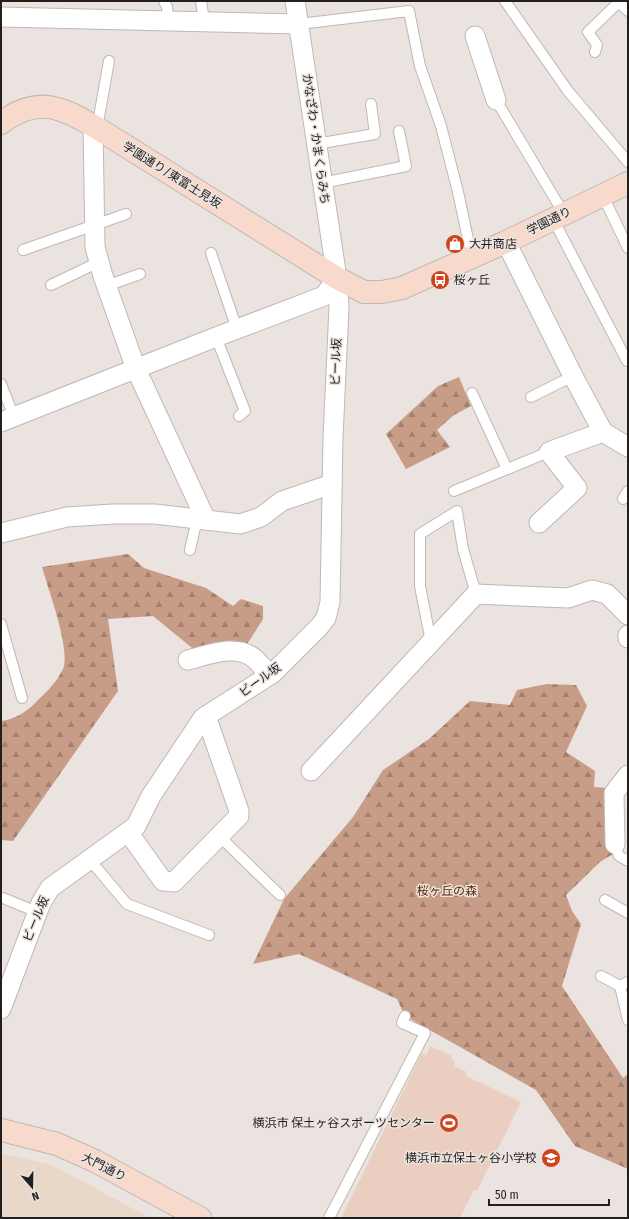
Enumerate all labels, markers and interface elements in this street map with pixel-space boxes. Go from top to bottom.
street label: かなざわ・かまくらみち [300,73,332,205]
street label: 学園通り/東富士見坂 [120,139,224,211]
street label: 学園通り [524,204,574,238]
shop icon: 大井商店 [444,233,466,255]
place label: 大井商店 [469,237,517,251]
bus stop icon: 桜ヶ丘 [429,269,451,291]
place label: 桜ヶ丘 [454,273,490,287]
street label: ビール坂 [328,338,344,386]
street label: ビール坂 [236,660,284,700]
park label: 桜ヶ丘の森 [417,884,477,898]
street label: ビール坂 [20,894,52,944]
sports icon: 横浜市 保土ヶ谷スポーツセンター [438,1112,460,1134]
place label: 横浜市 保土ヶ谷スポーツセンター [252,1116,435,1130]
school or university icon: 横浜市立保土ヶ谷小学校 [540,1147,562,1169]
street label: 大門通り [79,1150,129,1184]
place label: 横浜市立保土ヶ谷小学校 [405,1151,537,1165]
north arrow [12,1167,52,1207]
scale bar [489,1181,609,1207]
text: 50 m [495,1188,519,1202]
text: N [30,1189,41,1203]

